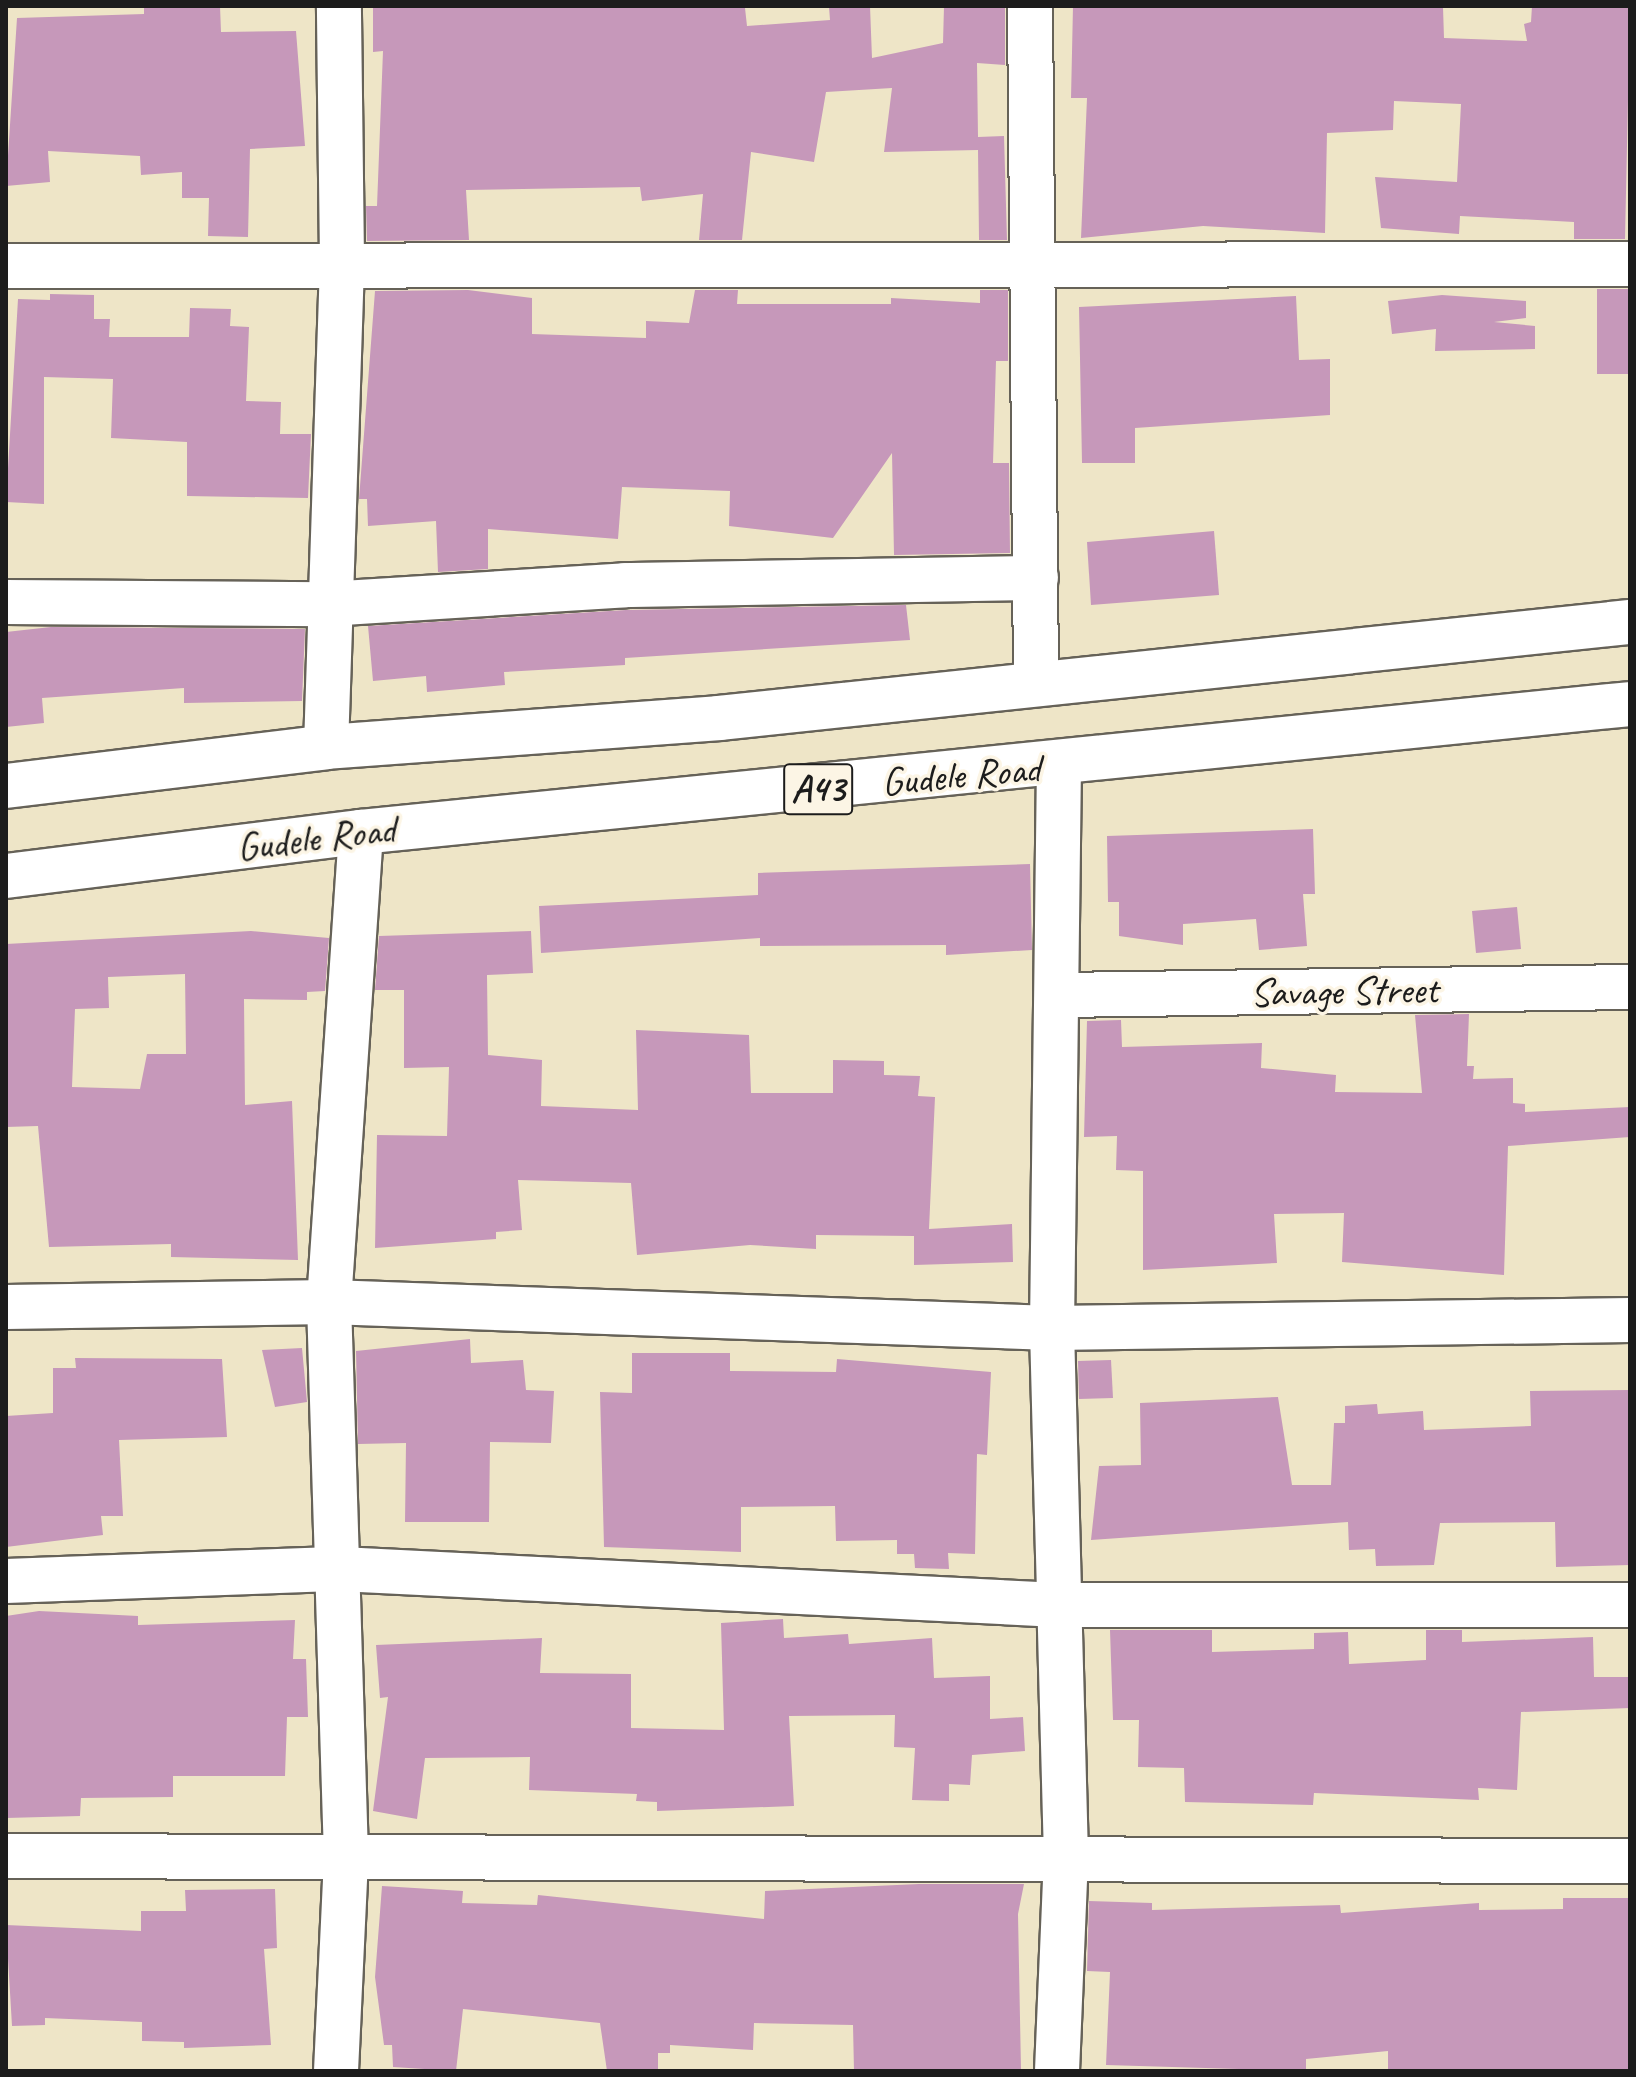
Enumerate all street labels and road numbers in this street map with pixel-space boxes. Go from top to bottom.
street label: Gudele Road [880,744,1042,806]
road number: A43 [782,755,854,823]
street label: Gudele Road [234,804,398,872]
street label: Savage Street [1249,965,1439,1017]

